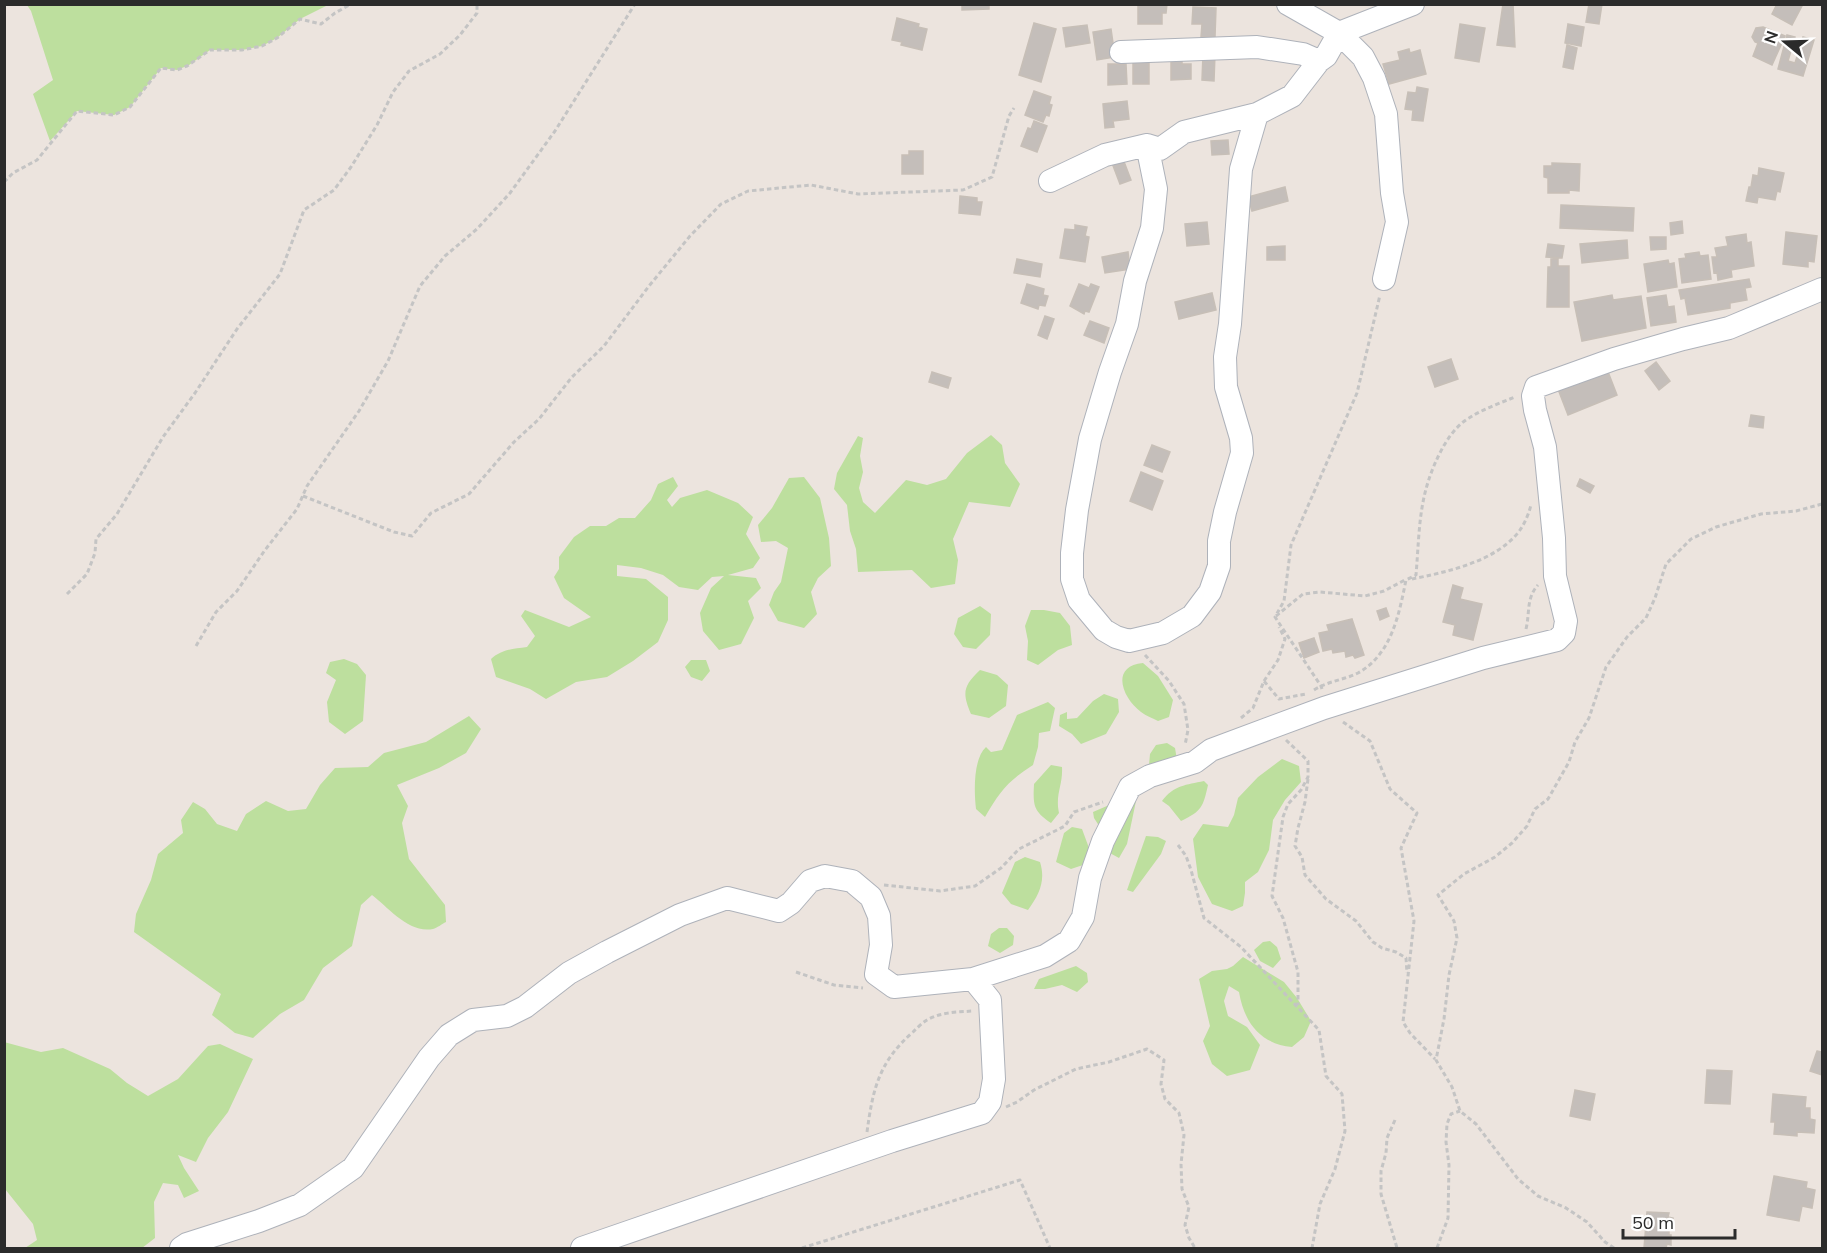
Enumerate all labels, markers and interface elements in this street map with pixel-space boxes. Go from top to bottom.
north arrow [1755,12,1815,72]
text: N [1759,28,1782,46]
scale bar [1623,1202,1736,1240]
text: 50 m [1632,1211,1674,1234]

